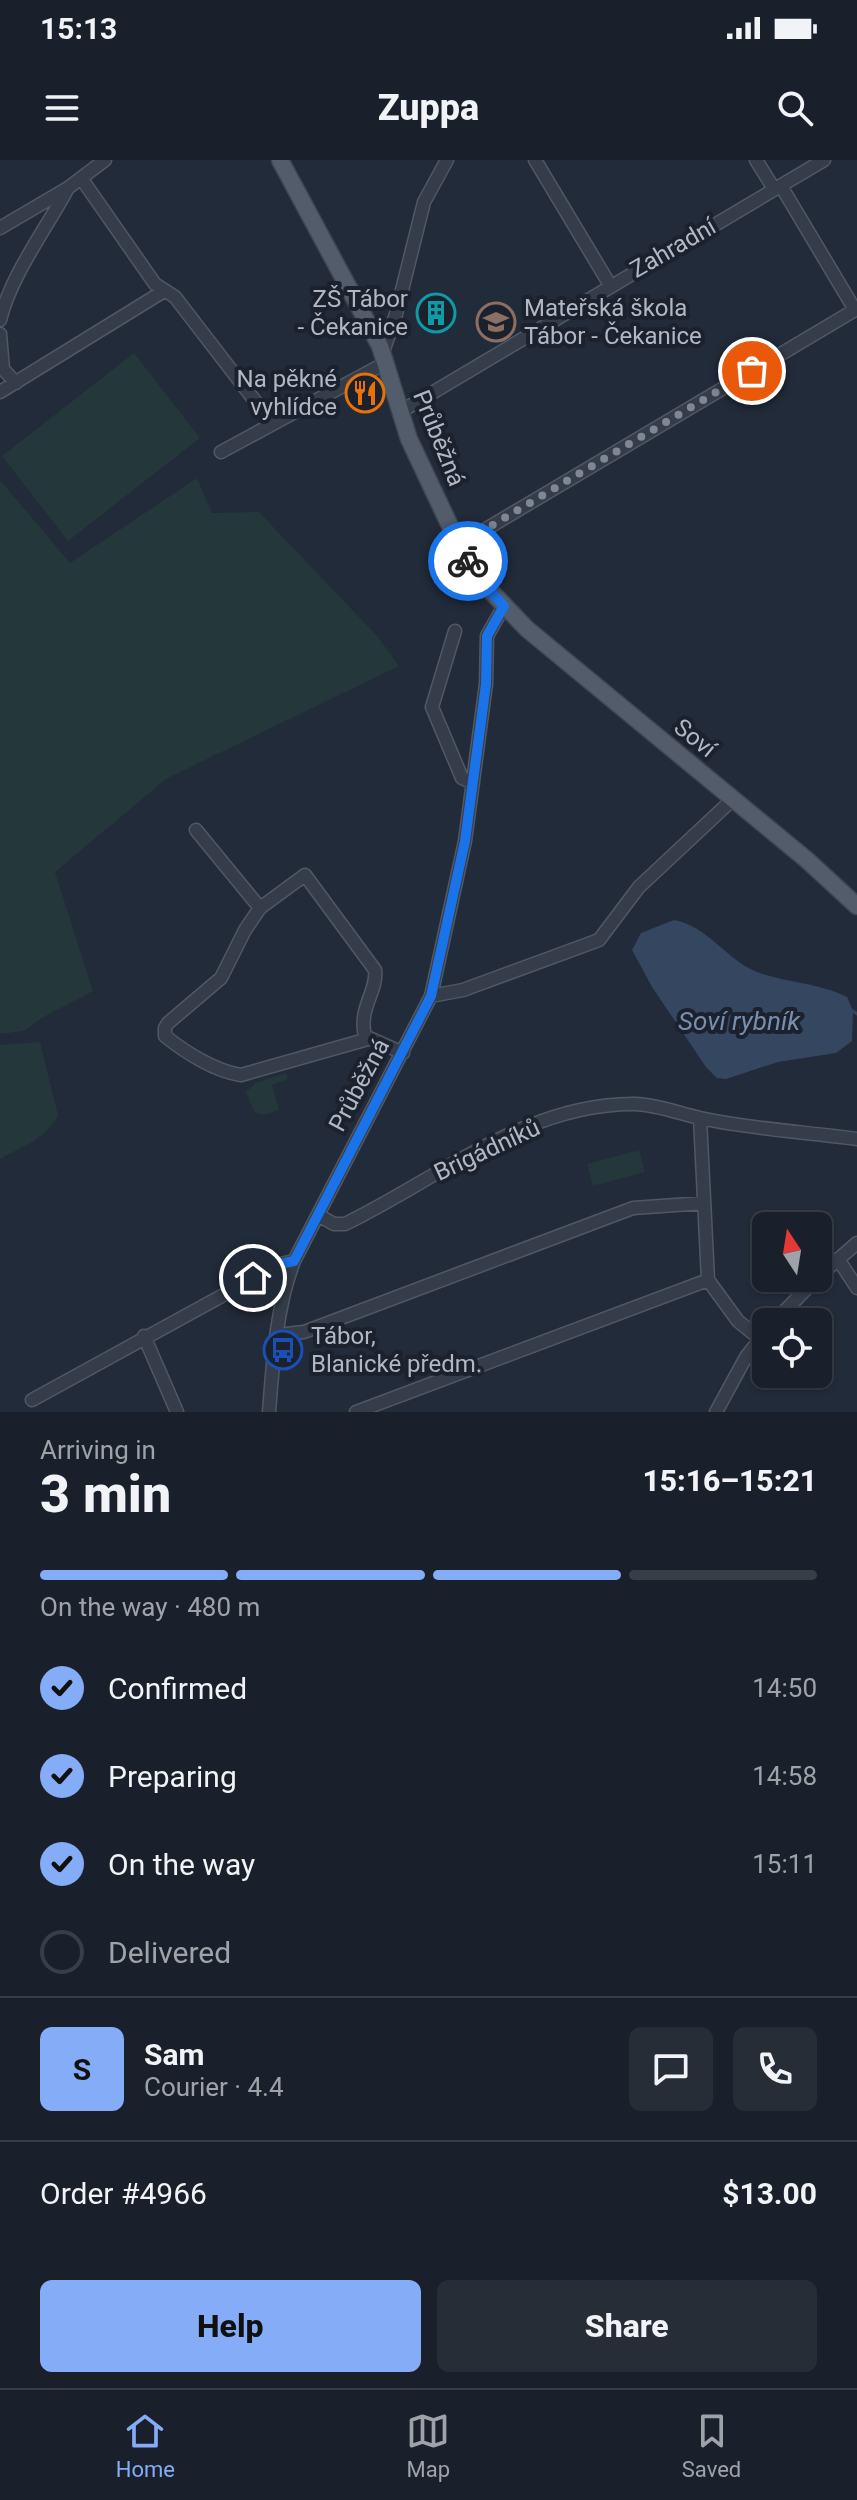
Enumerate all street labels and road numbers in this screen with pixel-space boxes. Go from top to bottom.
street label: Zahradní [625,212,722,284]
street label: Průběžná [407,386,471,490]
street label: Soví [669,713,722,764]
street label: Průběžná [323,1034,395,1136]
street label: Brigádníků [430,1113,544,1187]

